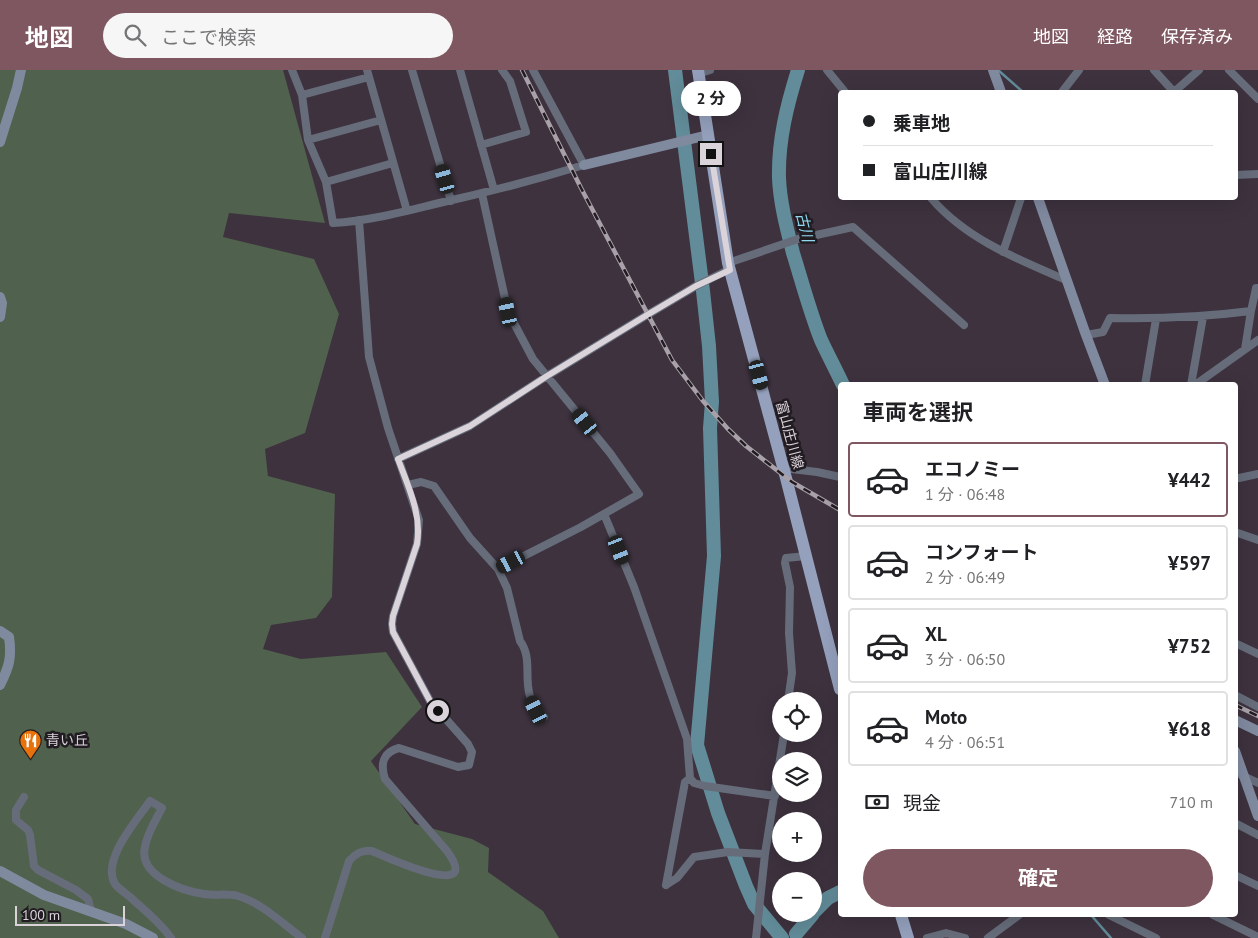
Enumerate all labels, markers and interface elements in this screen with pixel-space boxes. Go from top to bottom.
search box [103,13,453,58]
icon: search [121,21,149,49]
text: 地図 [25,22,73,53]
text: ここで検索 [161,25,256,49]
text: 地図 [1033,25,1069,48]
text: 経路 [1097,25,1133,48]
text: 保存済み [1161,25,1233,48]
callout: 2 分 [681,82,741,116]
text: 2 分 [696,88,726,108]
text: 乗車地 [893,111,950,135]
route end [700,143,722,165]
text: 富山庄川線 [893,159,988,183]
car [433,163,456,195]
water label: 古川 [792,210,818,246]
car [497,296,518,328]
car [747,359,770,391]
text: 車両を選択 [863,398,973,426]
street label: 富山庄川線 [772,399,808,471]
car [569,406,600,438]
icon: car [865,457,910,502]
text: エコノミー [925,457,1020,481]
text: ¥442 [1168,468,1211,492]
text: 1 分 · 06:48 [925,484,1005,504]
car [606,533,631,567]
icon: car [865,540,910,585]
text: コンフォート [925,540,1038,564]
car [494,549,527,575]
text: ¥597 [1168,551,1211,575]
text: 2 分 · 06:49 [925,567,1005,587]
text: XL [925,622,947,646]
icon: car [865,623,910,668]
text: ¥752 [1168,634,1211,658]
text: 3 分 · 06:50 [925,649,1005,669]
map controls [772,692,822,922]
button: locate [772,692,822,742]
car [522,693,549,727]
route start [427,700,449,722]
text: Moto [925,705,967,729]
icon: car [865,706,910,751]
text: ¥618 [1168,717,1211,741]
restaurant icon: 青い丘 [18,728,42,759]
place label: 青い丘 [46,731,88,749]
text: 4 分 · 06:51 [925,732,1005,752]
button: layers [772,752,822,802]
icon: cash [863,788,891,816]
text: 現金 [903,791,941,815]
text: 710 m [1170,792,1213,812]
button: + [772,812,822,862]
button: 確定 [863,849,1213,907]
button: − [772,872,822,922]
scale bar [15,903,125,926]
text: 100 m [22,906,60,924]

